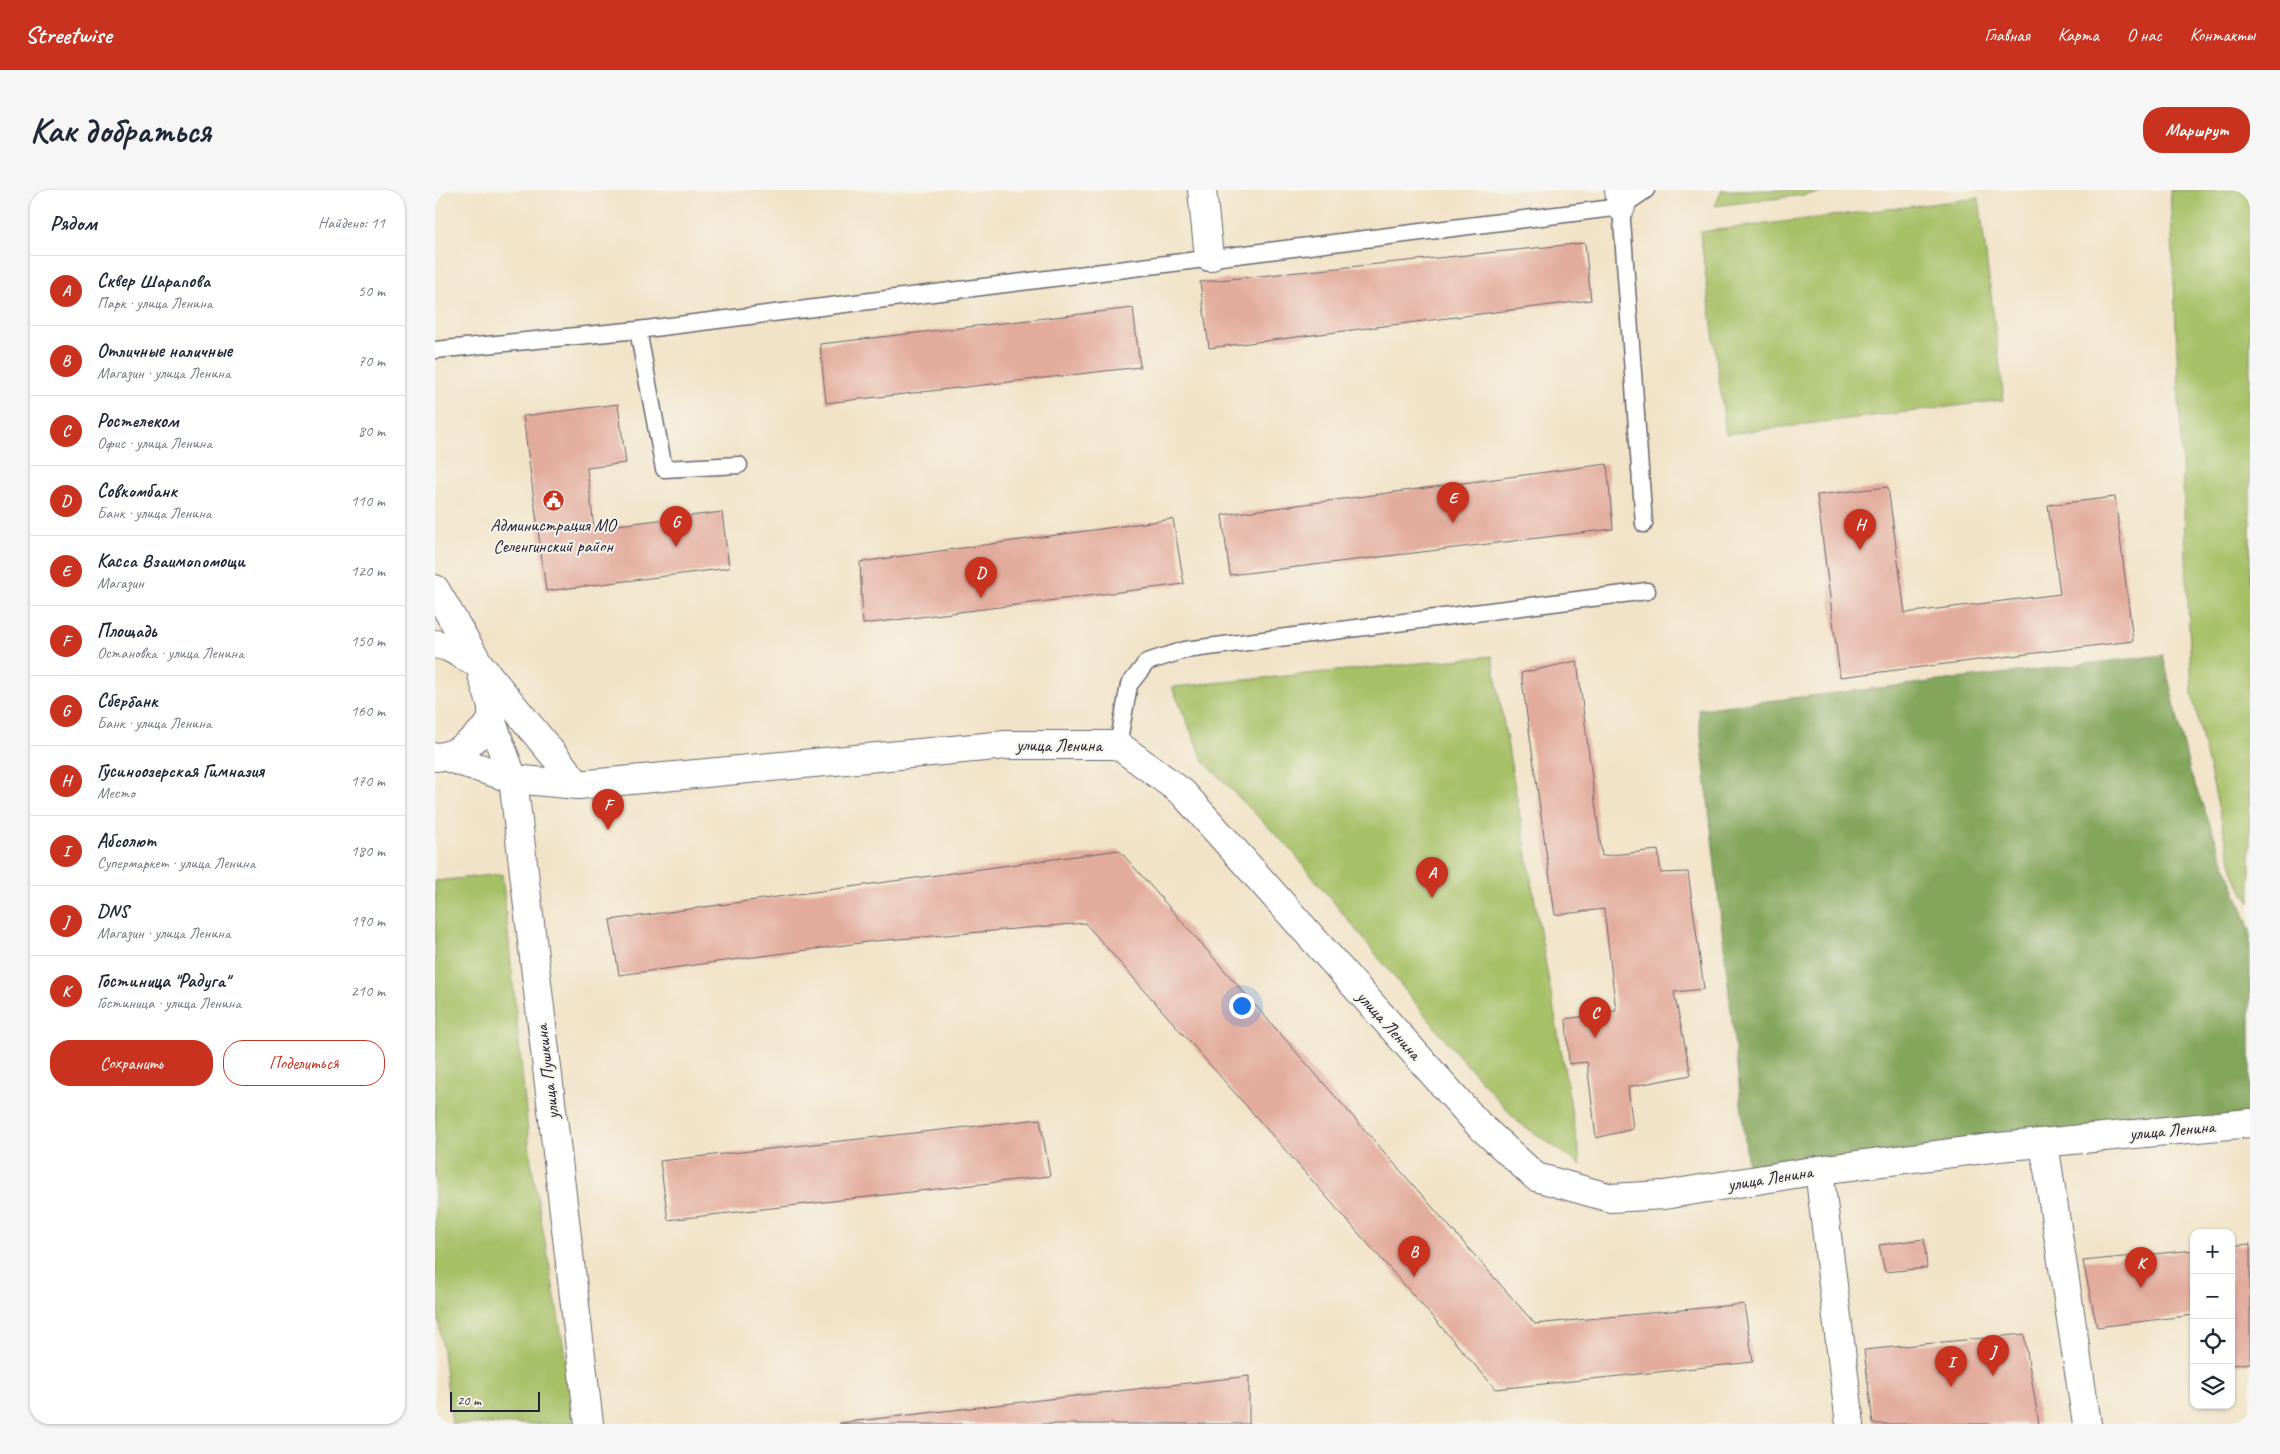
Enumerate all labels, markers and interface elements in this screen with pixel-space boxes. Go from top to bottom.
text: Streetwise [25,20,111,50]
text: Главная [1985,24,2030,46]
text: Карта [2058,24,2099,46]
text: О нас [2127,24,2162,46]
text: Контакты [2190,24,2255,46]
button: Маршрут [2143,107,2250,153]
text: Как добраться [30,108,211,153]
text: Рядом [50,210,97,236]
text: Найдено: 11 [318,213,385,233]
text: Сквер Шарапова [97,269,210,293]
text: A [62,281,70,301]
text: 50 m [358,281,385,301]
text: Парк · улица Ленина [97,293,212,313]
text: Отличные наличные [97,339,232,363]
text: B [62,351,70,371]
text: 70 m [358,351,385,371]
text: Магазин · улица Ленина [97,363,230,383]
text: Ростелеком [97,409,179,433]
text: C [62,421,70,441]
text: 80 m [358,421,385,441]
text: Офис · улица Ленина [97,433,212,453]
text: Совкомбанк [97,479,177,503]
pin: E [1437,482,1469,523]
public building icon: Администрация МО Селенгинский район [541,488,565,512]
text: D [61,491,71,511]
text: 110 m [351,491,385,511]
text: Банк · улица Ленина [97,503,211,523]
pin: G [660,506,692,547]
pin: H [1844,509,1876,550]
place label: Администрация МО Селенгинский район [490,514,618,557]
text: Касса Взаимопомощи [97,549,245,573]
pin: D [965,557,997,598]
text: E [62,561,70,581]
text: 120 m [351,561,385,581]
text: Магазин [97,573,144,593]
text: Площадь [97,619,157,643]
text: F [62,631,70,651]
text: 150 m [351,631,385,651]
text: Остановка · улица Ленина [97,643,244,663]
text: Сбербанк [97,689,158,713]
text: G [62,701,70,721]
text: 160 m [351,701,385,721]
text: Банк · улица Ленина [97,713,211,733]
street label: улица Ленина [1015,734,1103,756]
text: Гусиноозерская Гимназия [97,759,264,783]
text: H [61,771,71,791]
text: 170 m [351,771,385,791]
text: Место [97,783,135,803]
pin: F [592,789,624,830]
text: Абсолют [97,829,155,853]
text: I [63,841,69,861]
text: 180 m [351,841,385,861]
text: Супермаркет · улица Ленина [97,853,255,873]
pin: A [1416,857,1448,898]
text: DNS [97,899,128,923]
text: J [63,911,69,931]
text: 190 m [351,911,385,931]
text: Магазин · улица Ленина [97,923,230,943]
text: Гостиница "Радуга" [97,969,229,993]
text: K [62,981,70,1001]
text: 210 m [351,981,385,1001]
street label: улица Ленина [1352,985,1427,1065]
text: Гостиница · улица Ленина [97,993,241,1013]
your location [1229,993,1255,1019]
pin: C [1579,997,1611,1038]
street label: улица Пушкина [530,1022,564,1121]
button: Сохранить [50,1040,213,1086]
button: Поделиться [223,1040,385,1086]
street label: улица Ленина [2127,1115,2217,1145]
street label: улица Ленина [1725,1160,1816,1196]
map controls [2190,1229,2235,1409]
button: + [2190,1229,2235,1274]
pin: B [1398,1236,1430,1277]
pin: K [2125,1247,2157,1288]
button: − [2190,1274,2235,1319]
button: locate [2190,1319,2235,1364]
pin: J [1977,1335,2009,1376]
pin: I [1935,1346,1967,1387]
button: layers [2190,1364,2235,1409]
scale bar [450,1389,540,1412]
text: 20 m [457,1392,481,1409]

